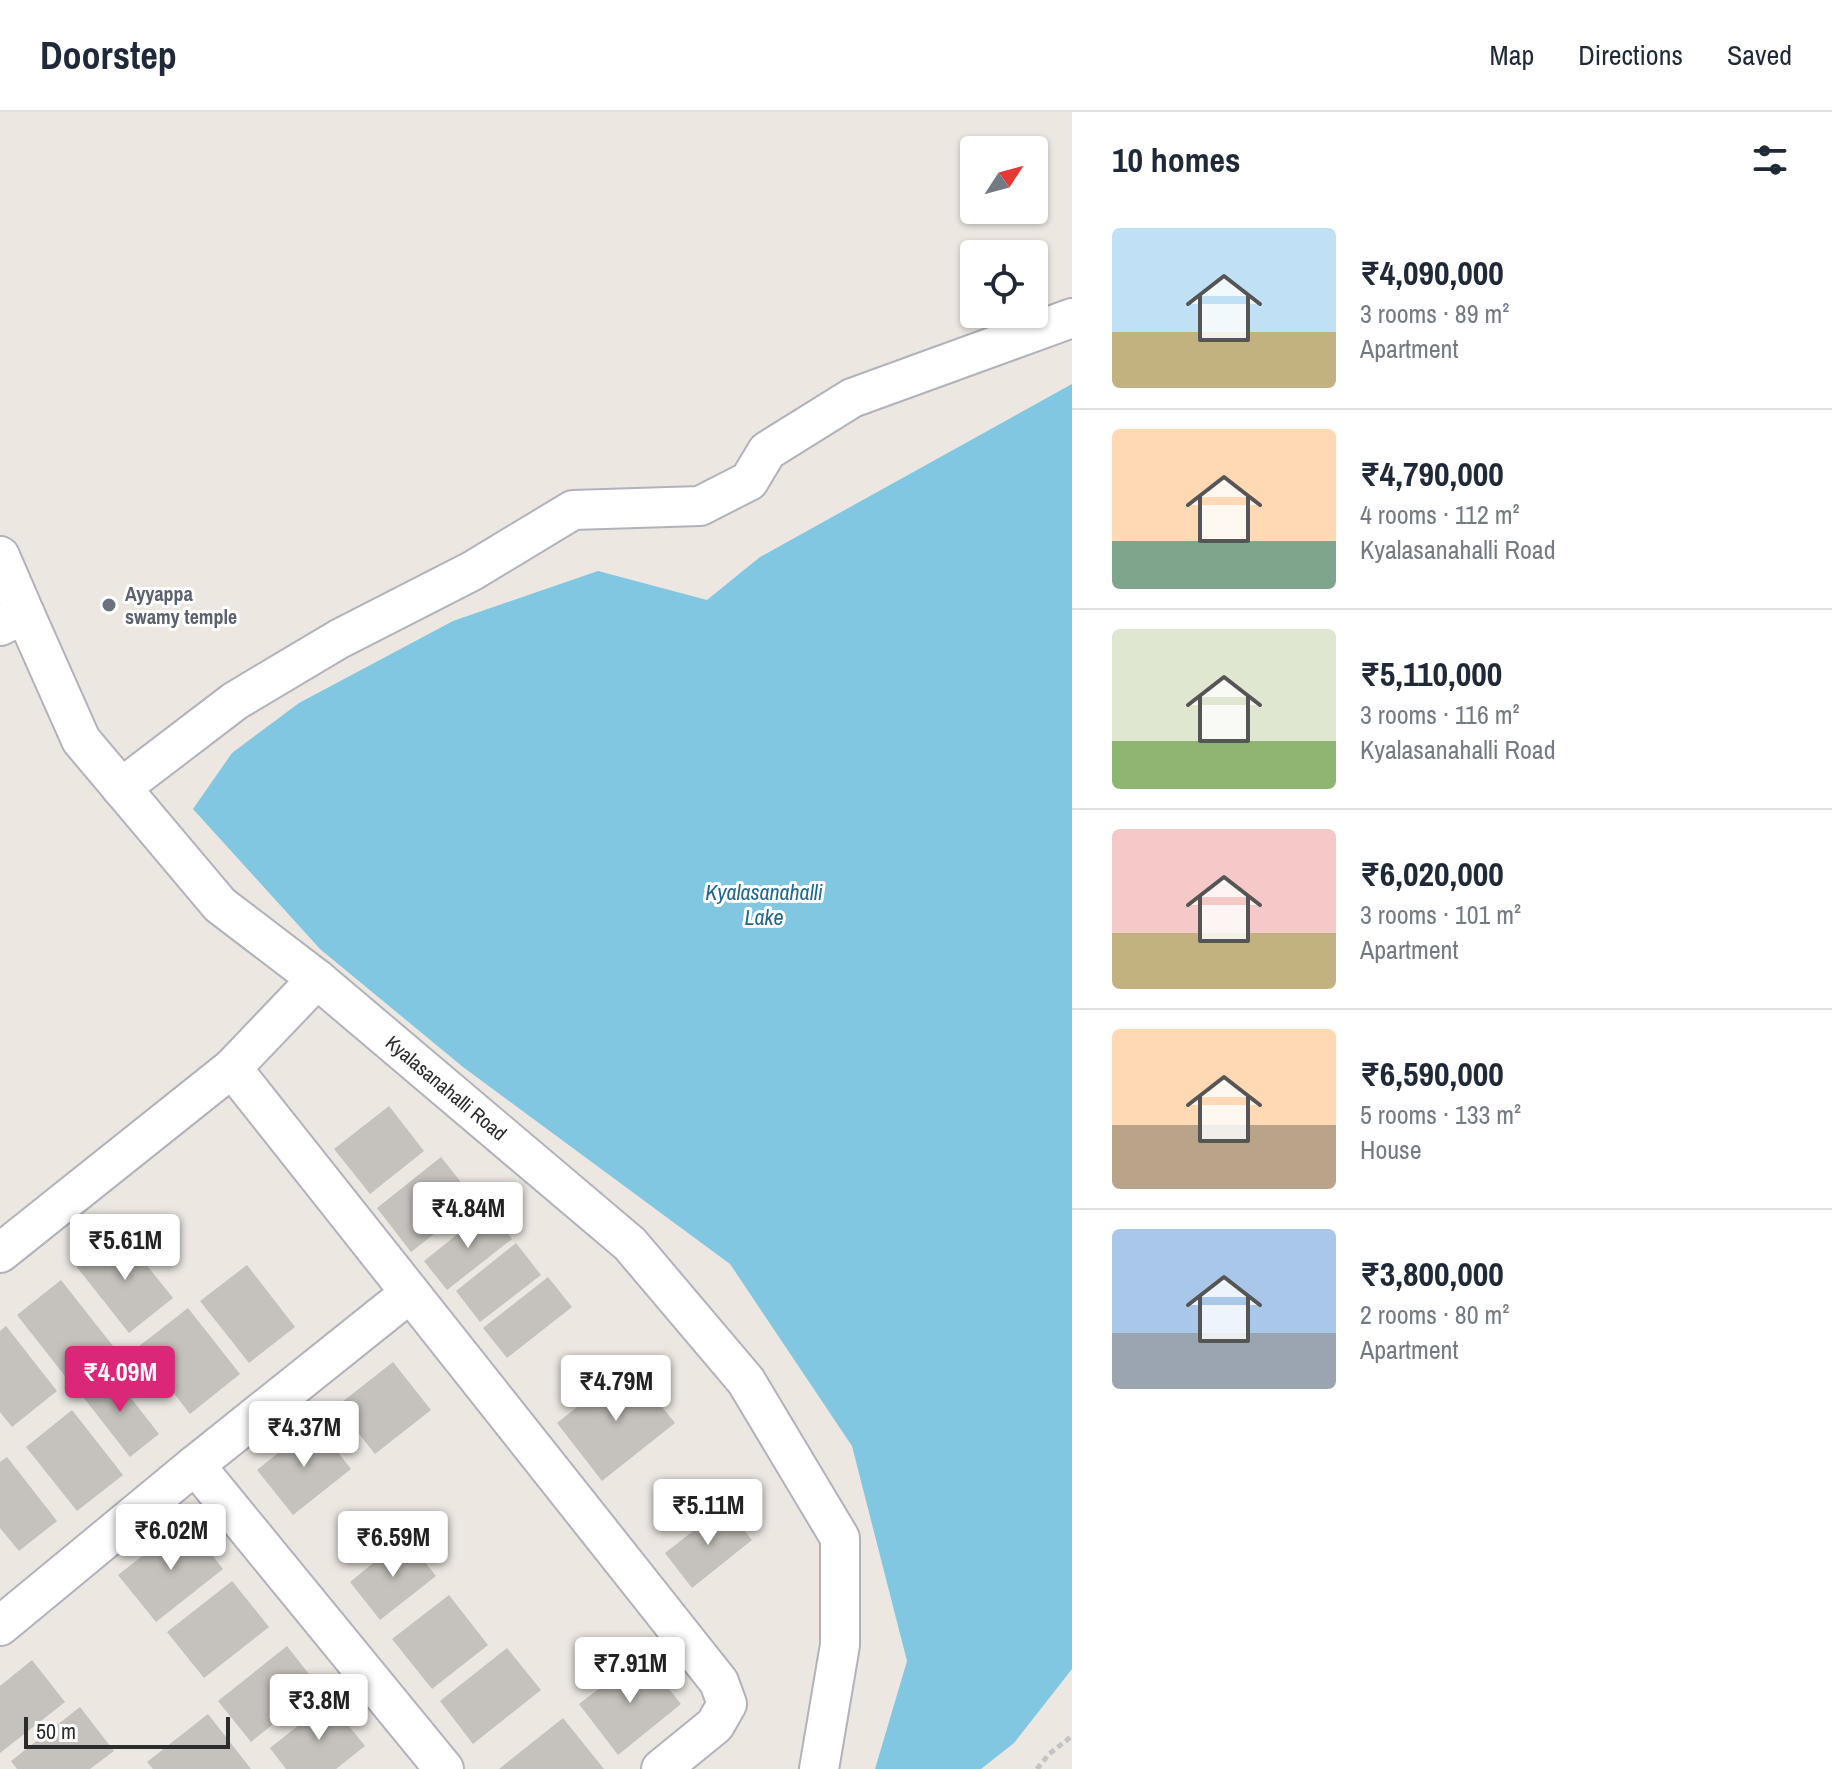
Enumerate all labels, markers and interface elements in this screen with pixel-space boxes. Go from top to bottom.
text: Doorstep [40,30,177,81]
text: Map [1490,36,1534,74]
text: Directions [1578,36,1683,74]
text: Saved [1727,36,1792,74]
north arrow [960,136,1048,224]
map controls [960,136,1048,328]
text: 10 homes [1112,137,1241,183]
icon: filters [1748,138,1792,182]
button: locate [960,240,1048,328]
text: ₹4,090,000 [1360,250,1504,296]
icon: home [1176,260,1272,356]
text: 3 rooms · 89 m² [1360,296,1509,331]
text: Apartment [1360,331,1458,366]
text: ₹4,790,000 [1360,451,1504,497]
icon: home [1176,461,1272,557]
text: 4 rooms · 112 m² [1360,497,1520,532]
text: Kyalasanahalli Road [1360,532,1556,567]
place label: Ayyappa swamy temple [125,580,237,630]
marker: Ayyappa swamy temple [100,596,118,614]
text: ₹5,110,000 [1360,651,1502,697]
icon: home [1176,661,1272,757]
text: 3 rooms · 116 m² [1360,697,1520,732]
text: Kyalasanahalli Road [1360,732,1556,767]
text: ₹6,020,000 [1360,851,1504,897]
icon: home [1176,861,1272,957]
water label: Kyalasanahalli Lake [705,877,823,932]
text: 3 rooms · 101 m² [1360,897,1521,932]
text: Apartment [1360,932,1458,967]
street label: Kyalasanahalli Road [380,1029,513,1146]
text: ₹6,590,000 [1360,1051,1504,1097]
icon: home [1176,1061,1272,1157]
text: 5 rooms · 133 m² [1360,1097,1521,1132]
text: House [1360,1132,1422,1167]
pin: ₹4.84M [403,1182,533,1250]
text: ₹4.84M [431,1190,505,1225]
pin: ₹5.61M [60,1214,190,1282]
text: ₹5.61M [88,1222,162,1257]
text: ₹3,800,000 [1360,1251,1504,1297]
icon: home [1176,1261,1272,1357]
text: 2 rooms · 80 m² [1360,1297,1509,1332]
text: Apartment [1360,1332,1458,1367]
pin: ₹4.09M [55,1346,185,1414]
text: ₹4.09M [83,1354,157,1389]
pin: ₹4.79M [551,1355,681,1423]
text: ₹4.79M [579,1363,653,1398]
pin: ₹4.37M [239,1401,369,1469]
text: ₹4.37M [267,1409,341,1444]
pin: ₹5.11M [643,1479,773,1547]
text: ₹5.11M [671,1487,745,1522]
pin: ₹6.02M [106,1504,236,1572]
pin: ₹6.59M [328,1511,458,1579]
text: ₹6.02M [134,1512,208,1547]
text: ₹6.59M [356,1519,430,1554]
pin: ₹7.91M [565,1637,695,1705]
text: ₹7.91M [593,1645,667,1680]
pin: ₹3.8M [263,1674,375,1742]
text: ₹3.8M [288,1682,350,1717]
scale bar [24,1713,230,1749]
text: 50 m [36,1716,76,1746]

